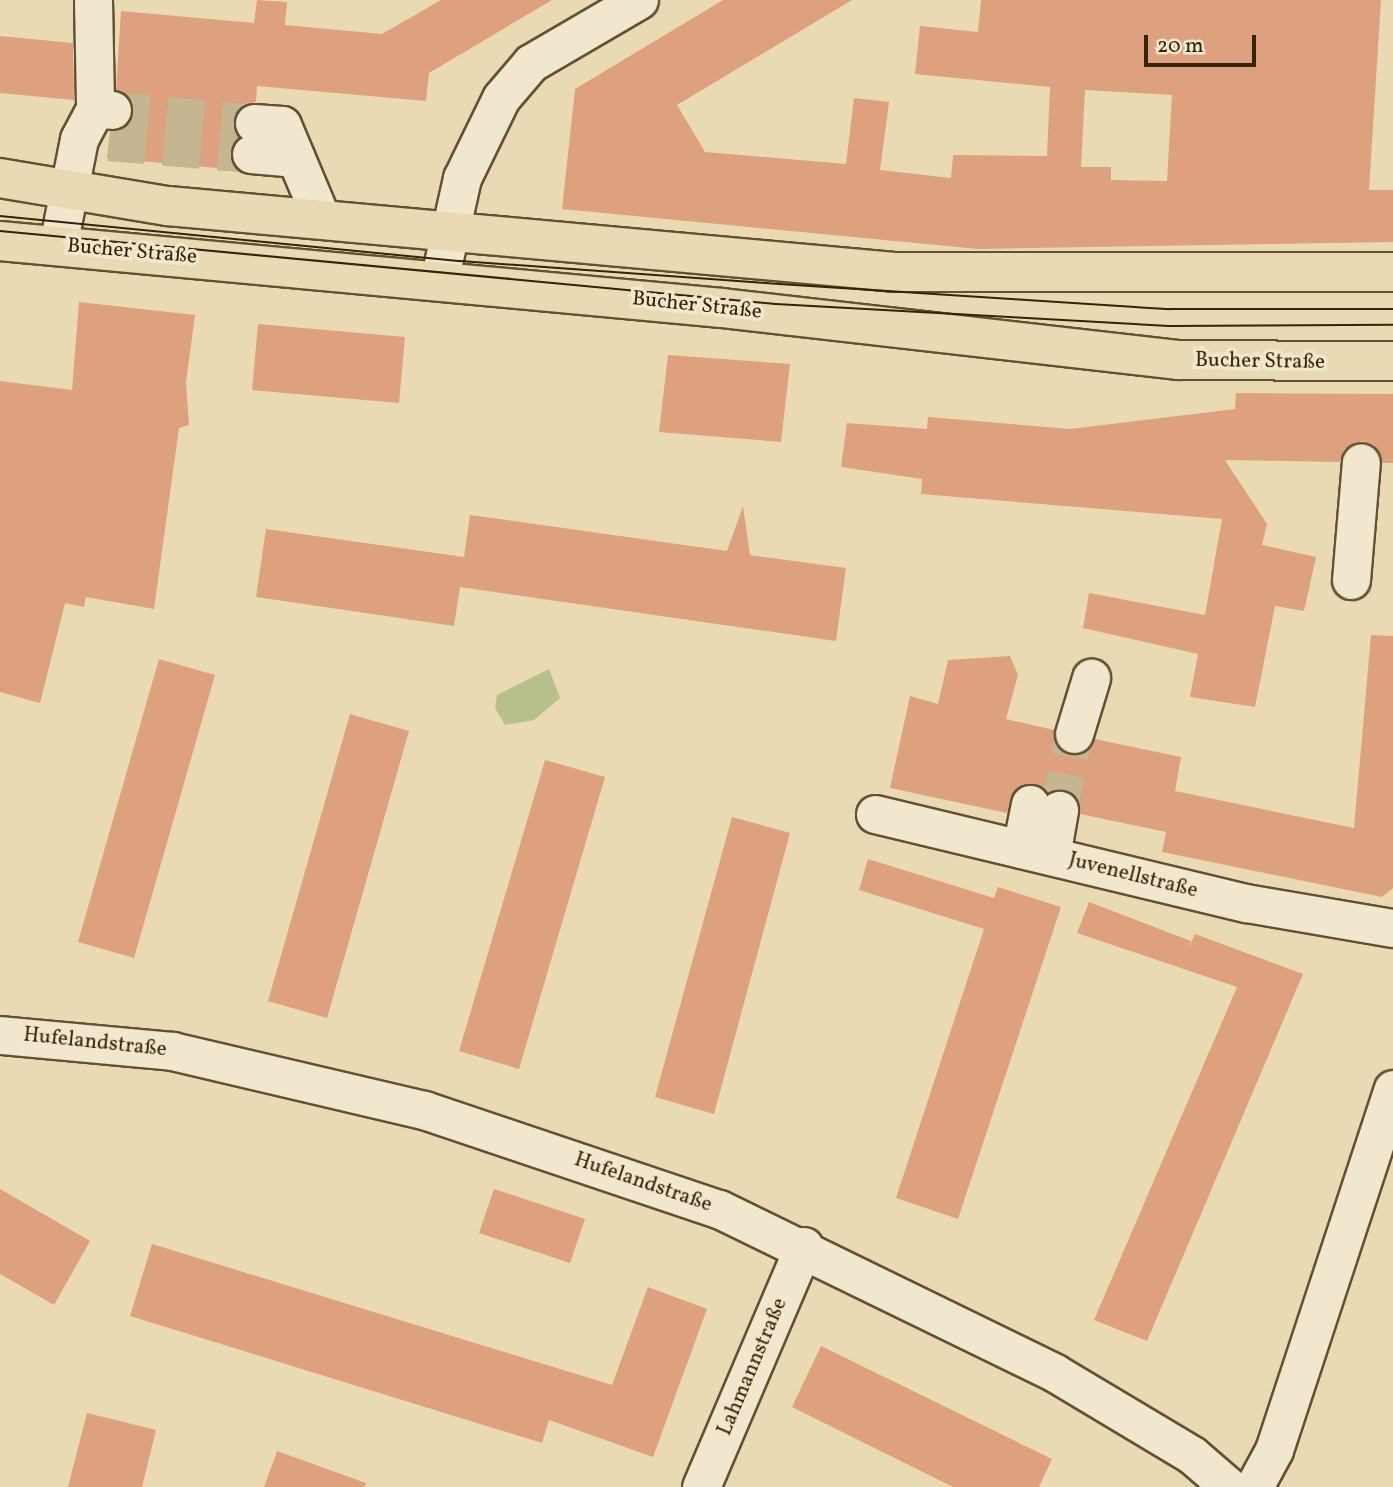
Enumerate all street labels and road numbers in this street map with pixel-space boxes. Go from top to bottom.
street label: Bucher Straße [66,234,198,270]
street label: Bucher Straße [631,287,763,325]
street label: Bucher Straße [1195,348,1325,376]
street label: Juvenellstraße [1066,848,1200,904]
street label: Hufelandstraße [22,1023,168,1063]
street label: Hufelandstraße [571,1148,715,1218]
street label: Lahmannstraße [713,1294,793,1440]

